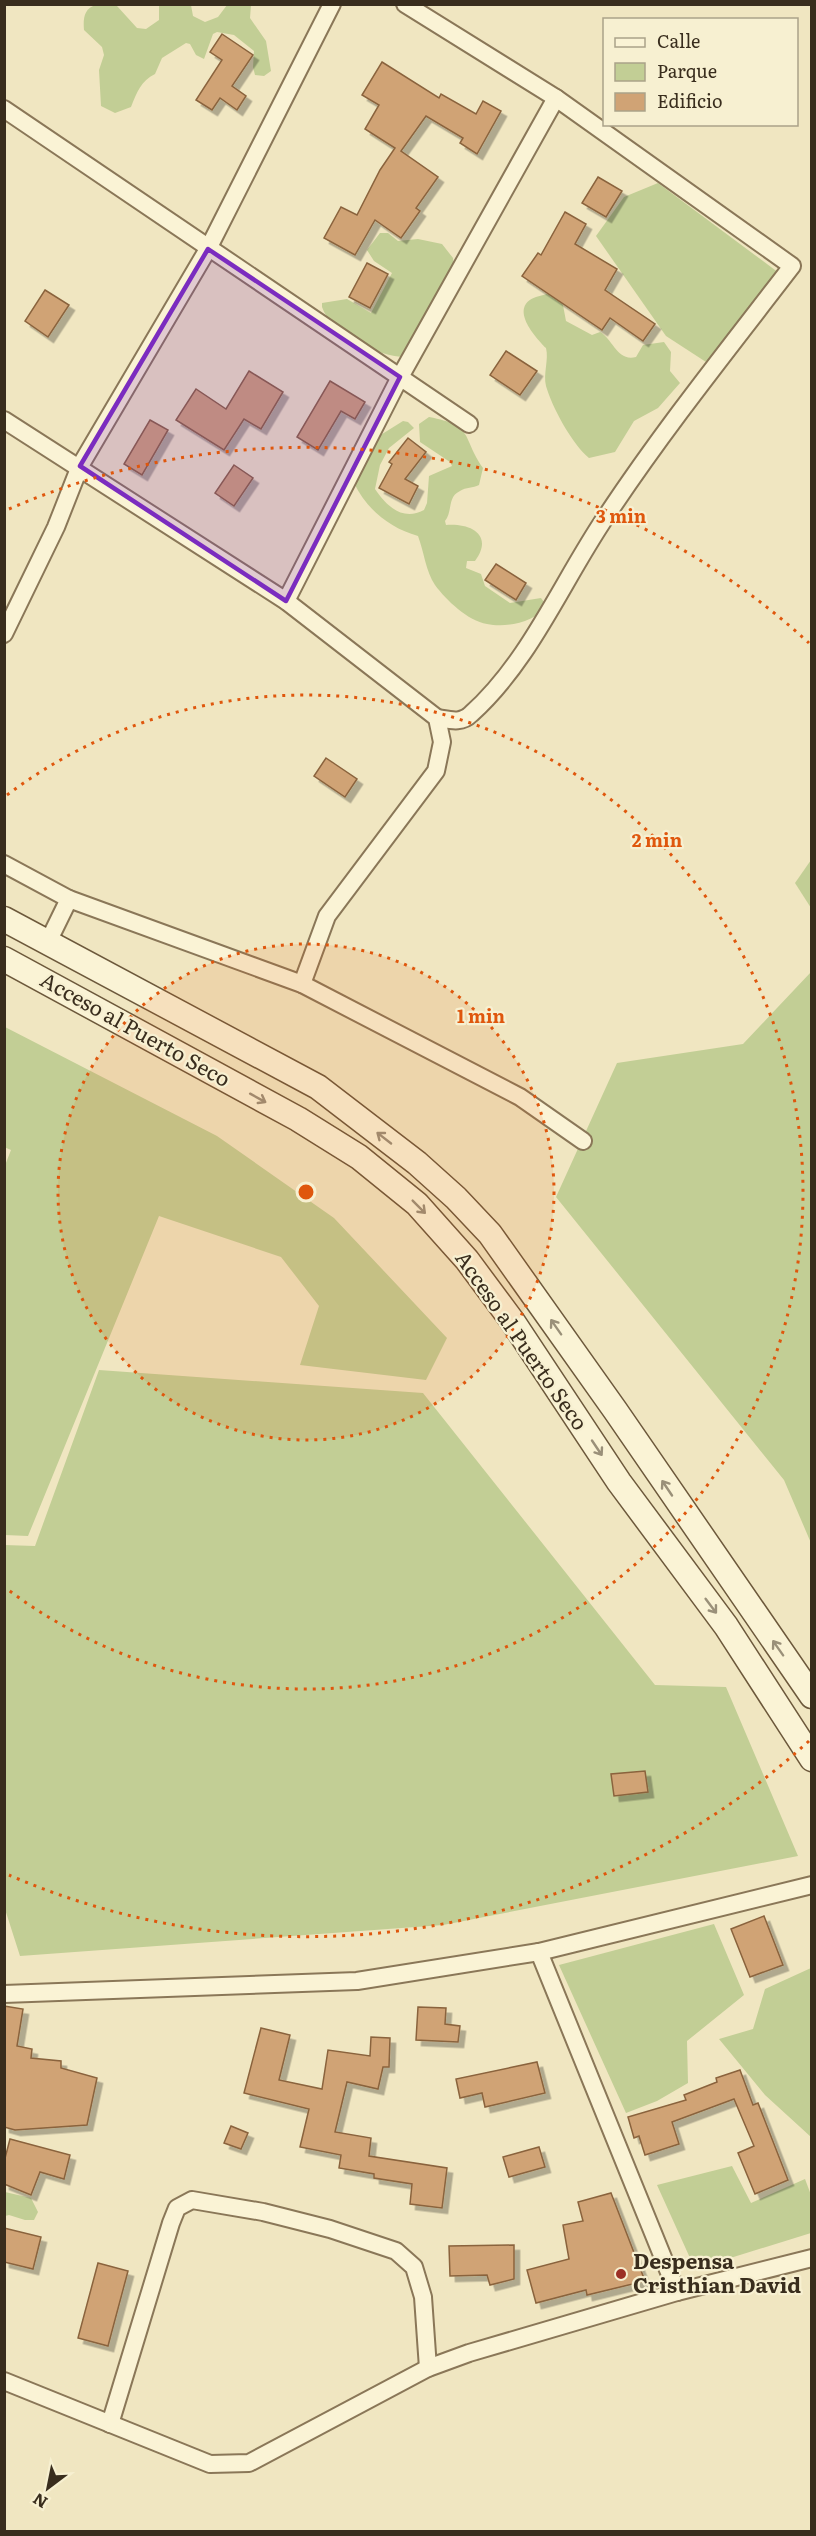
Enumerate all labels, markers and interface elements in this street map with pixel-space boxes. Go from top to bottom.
legend [603,18,798,126]
text: Calle [657,27,700,54]
text: Parque [657,57,717,84]
text: Edificio [657,87,723,114]
text: 3 min [596,502,647,529]
text: 2 min [632,826,683,853]
street label: Acceso al Puerto Seco [36,963,237,1093]
text: 1 min [457,1002,506,1029]
one-way arrow [249,1093,267,1104]
one-way arrow [376,1131,392,1144]
centre of rings [296,1182,316,1202]
one-way arrow [412,1200,426,1215]
street label: Acceso al Puerto Seco [449,1244,597,1436]
one-way arrow [550,1320,562,1336]
one-way arrow [591,1439,603,1456]
one-way arrow [661,1480,673,1496]
one-way arrow [705,1598,717,1614]
one-way arrow [772,1640,784,1657]
place label: Despensa Cristhian David [633,2244,801,2299]
marker: Despensa Cristhian David [614,2267,628,2281]
north arrow [18,2458,78,2518]
text: N [27,2488,52,2515]

